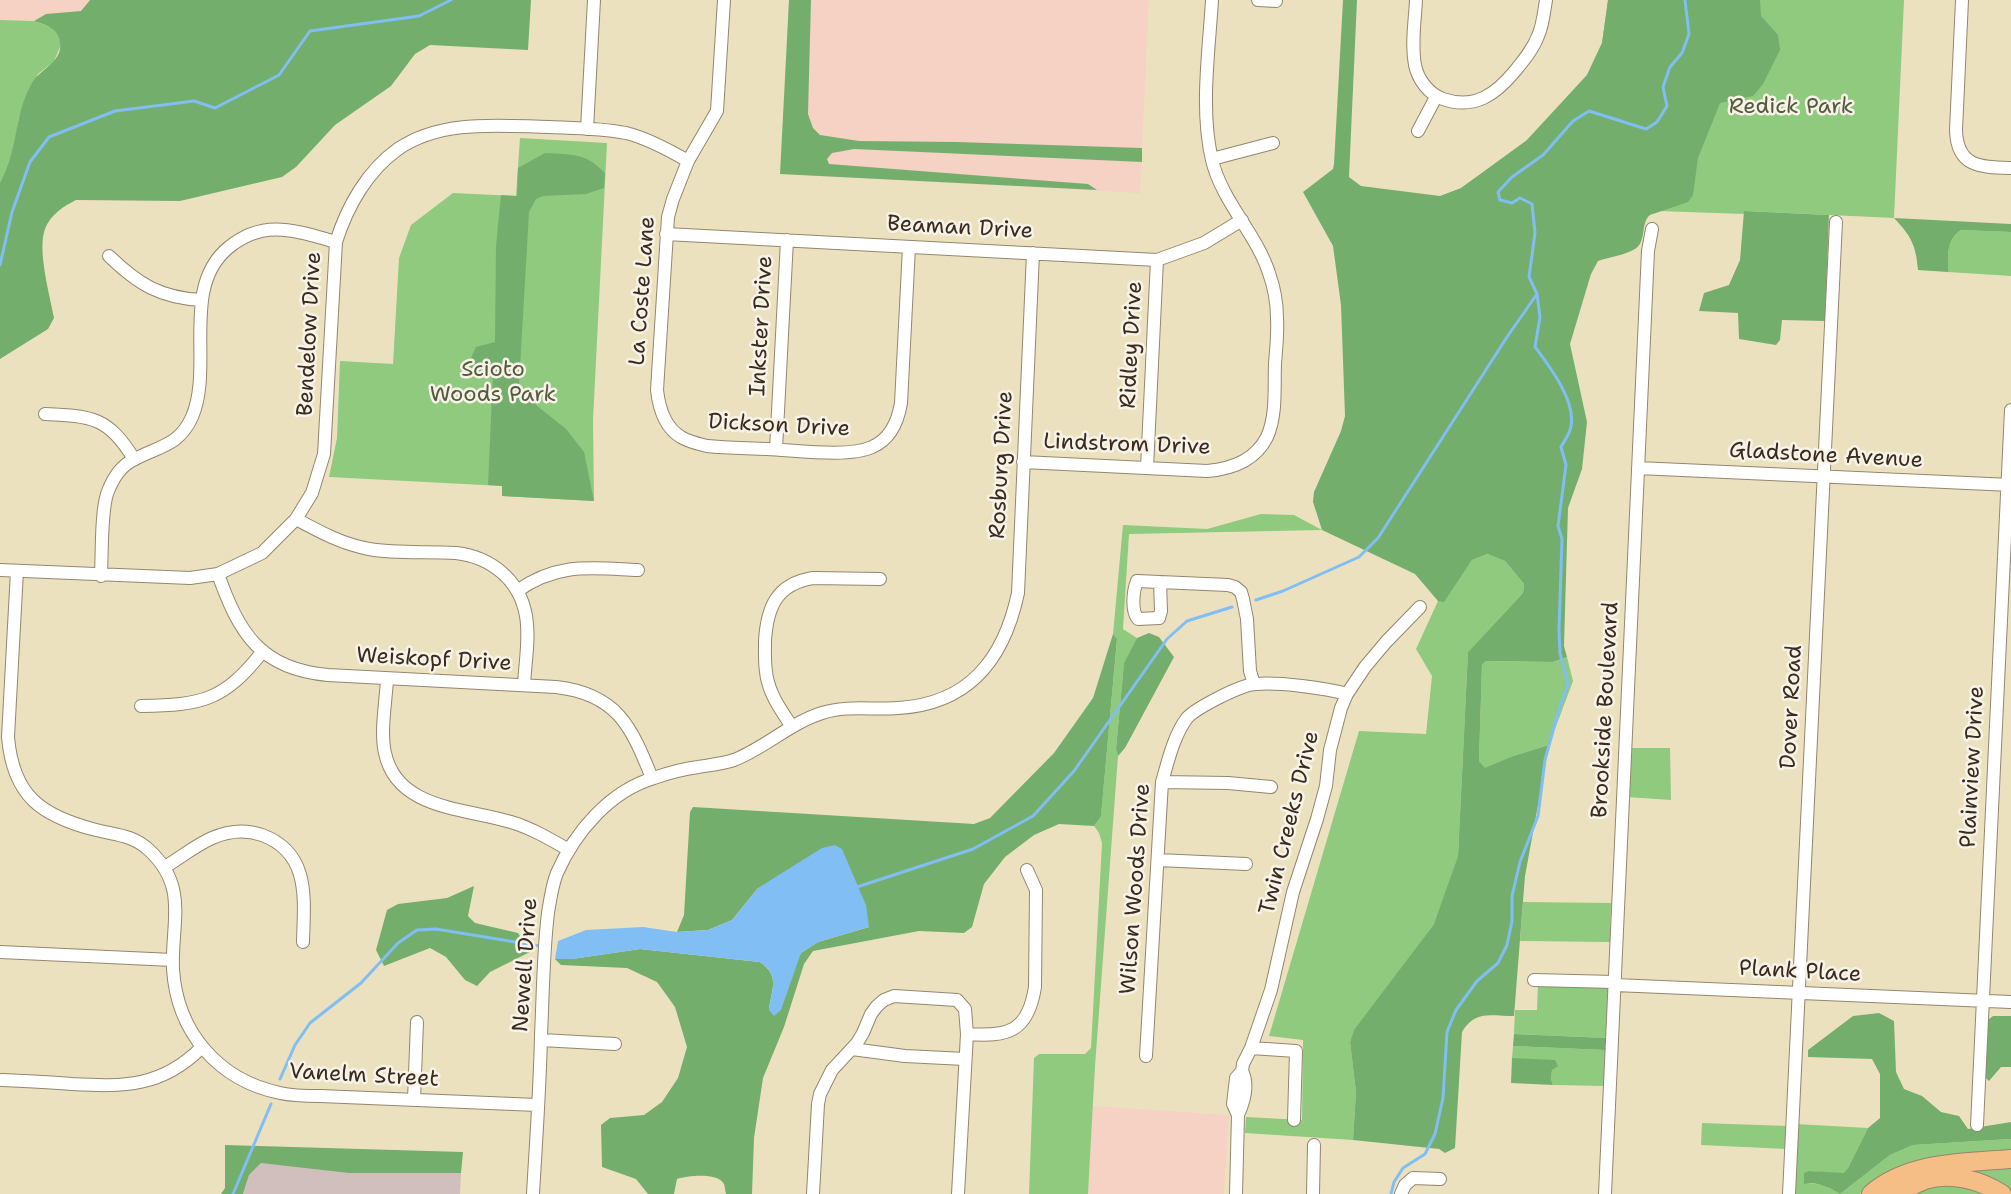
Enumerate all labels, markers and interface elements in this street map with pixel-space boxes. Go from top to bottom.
park label: Redick Park [1729,94,1853,120]
street label: Beaman Drive [886,211,1034,245]
street label: La Coste Lane [625,215,661,367]
street label: Bendelow Drive [293,251,327,417]
street label: Inkster Drive [745,255,779,397]
street label: Ridley Drive [1115,281,1149,409]
park label: Scioto Woods Park [430,357,556,408]
street label: Rosburg Drive [985,390,1019,540]
street label: Dickson Drive [707,409,851,443]
street label: Lindstrom Drive [1043,429,1211,461]
street label: Gladstone Avenue [1728,438,1924,474]
street label: Brookside Boulevard [1587,601,1625,819]
street label: Weiskopf Drive [356,643,512,677]
street label: Dover Road [1776,644,1808,770]
street label: Plainview Drive [1956,685,1990,849]
street label: Twin Creeks Drive [1254,728,1326,918]
street label: Wilson Woods Drive [1115,782,1157,996]
street label: Newell Drive [508,897,544,1033]
street label: Plank Place [1738,956,1862,988]
street label: Vanelm Street [288,1059,440,1093]

